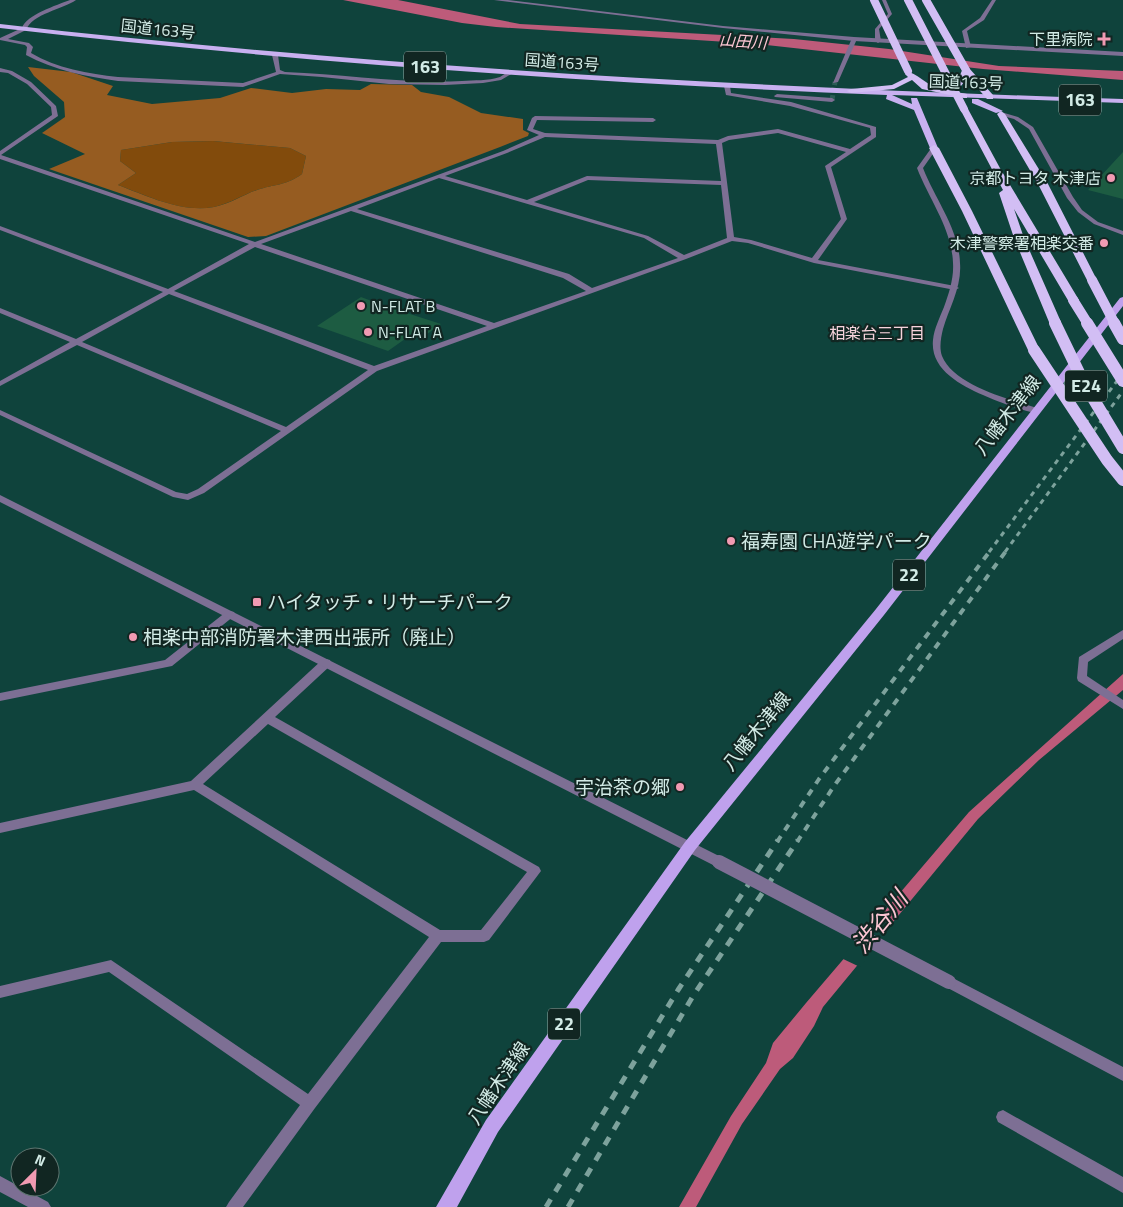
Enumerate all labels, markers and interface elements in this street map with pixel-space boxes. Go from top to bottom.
street label: 国道163号 [120,13,196,45]
water label: 山田川 [718,27,770,55]
place label: 下里病院 [1029,27,1093,51]
marker: 下里病院 [1097,32,1111,46]
street label: 国道163号 [524,47,600,77]
road number: 163 [404,52,446,82]
street label: 国道163号 [928,69,1004,95]
road number: 163 [1059,84,1101,116]
place label: 京都トヨタ 木津店 [969,166,1101,190]
marker: 京都トヨタ 木津店 [1105,172,1117,184]
place label: 木津警察署相楽交番 [950,231,1094,255]
marker: 木津警察署相楽交番 [1098,237,1110,249]
place label: N-FLAT B [371,294,436,318]
marker: N-FLAT B [355,300,367,312]
place label: N-FLAT A [378,320,443,344]
district label: 相楽台三丁目 [829,321,925,345]
marker: N-FLAT A [362,326,374,338]
street label: 八幡木津線 [966,368,1047,461]
road number: E24 [1065,371,1107,402]
place label: 福寿園 CHA遊学パーク [741,526,932,555]
marker: 福寿園 CHA遊学パーク [725,535,737,547]
road number: 22 [893,560,925,590]
place label: ハイタッチ・リサーチパーク [267,587,513,616]
marker: ハイタッチ・リサーチパーク [251,596,263,608]
place label: 相楽中部消防署木津西出張所（廃止） [143,622,466,651]
marker: 相楽中部消防署木津西出張所（廃止） [127,631,139,643]
street label: 八幡木津線 [714,685,797,777]
place label: 宇治茶の郷 [575,772,670,801]
marker: 宇治茶の郷 [674,781,686,793]
water label: 渋谷川 [843,880,918,961]
road number: 22 [548,1009,580,1040]
street label: 八幡木津線 [459,1035,536,1130]
north arrow [10,1147,60,1197]
text: N [32,1148,49,1171]

